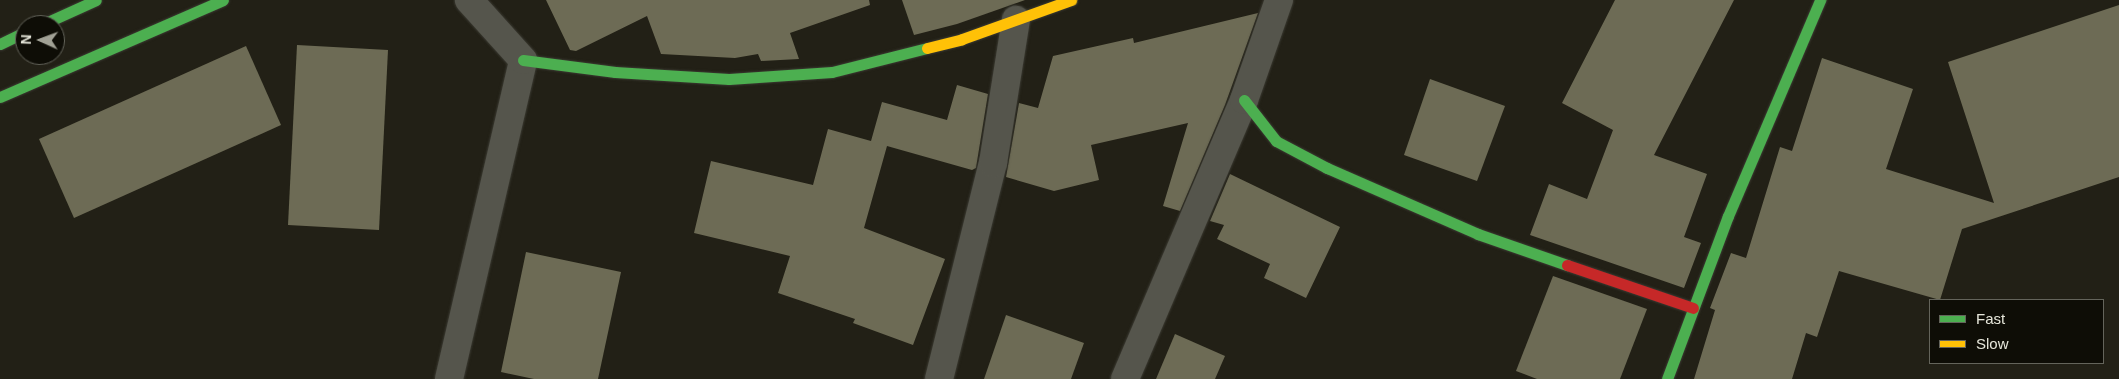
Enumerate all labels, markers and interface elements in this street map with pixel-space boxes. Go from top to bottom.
north arrow [15,15,65,65]
text: N [18,34,34,45]
legend [1929,299,2104,364]
text: Fast [1976,310,2005,327]
text: Slow [1976,335,2009,352]

